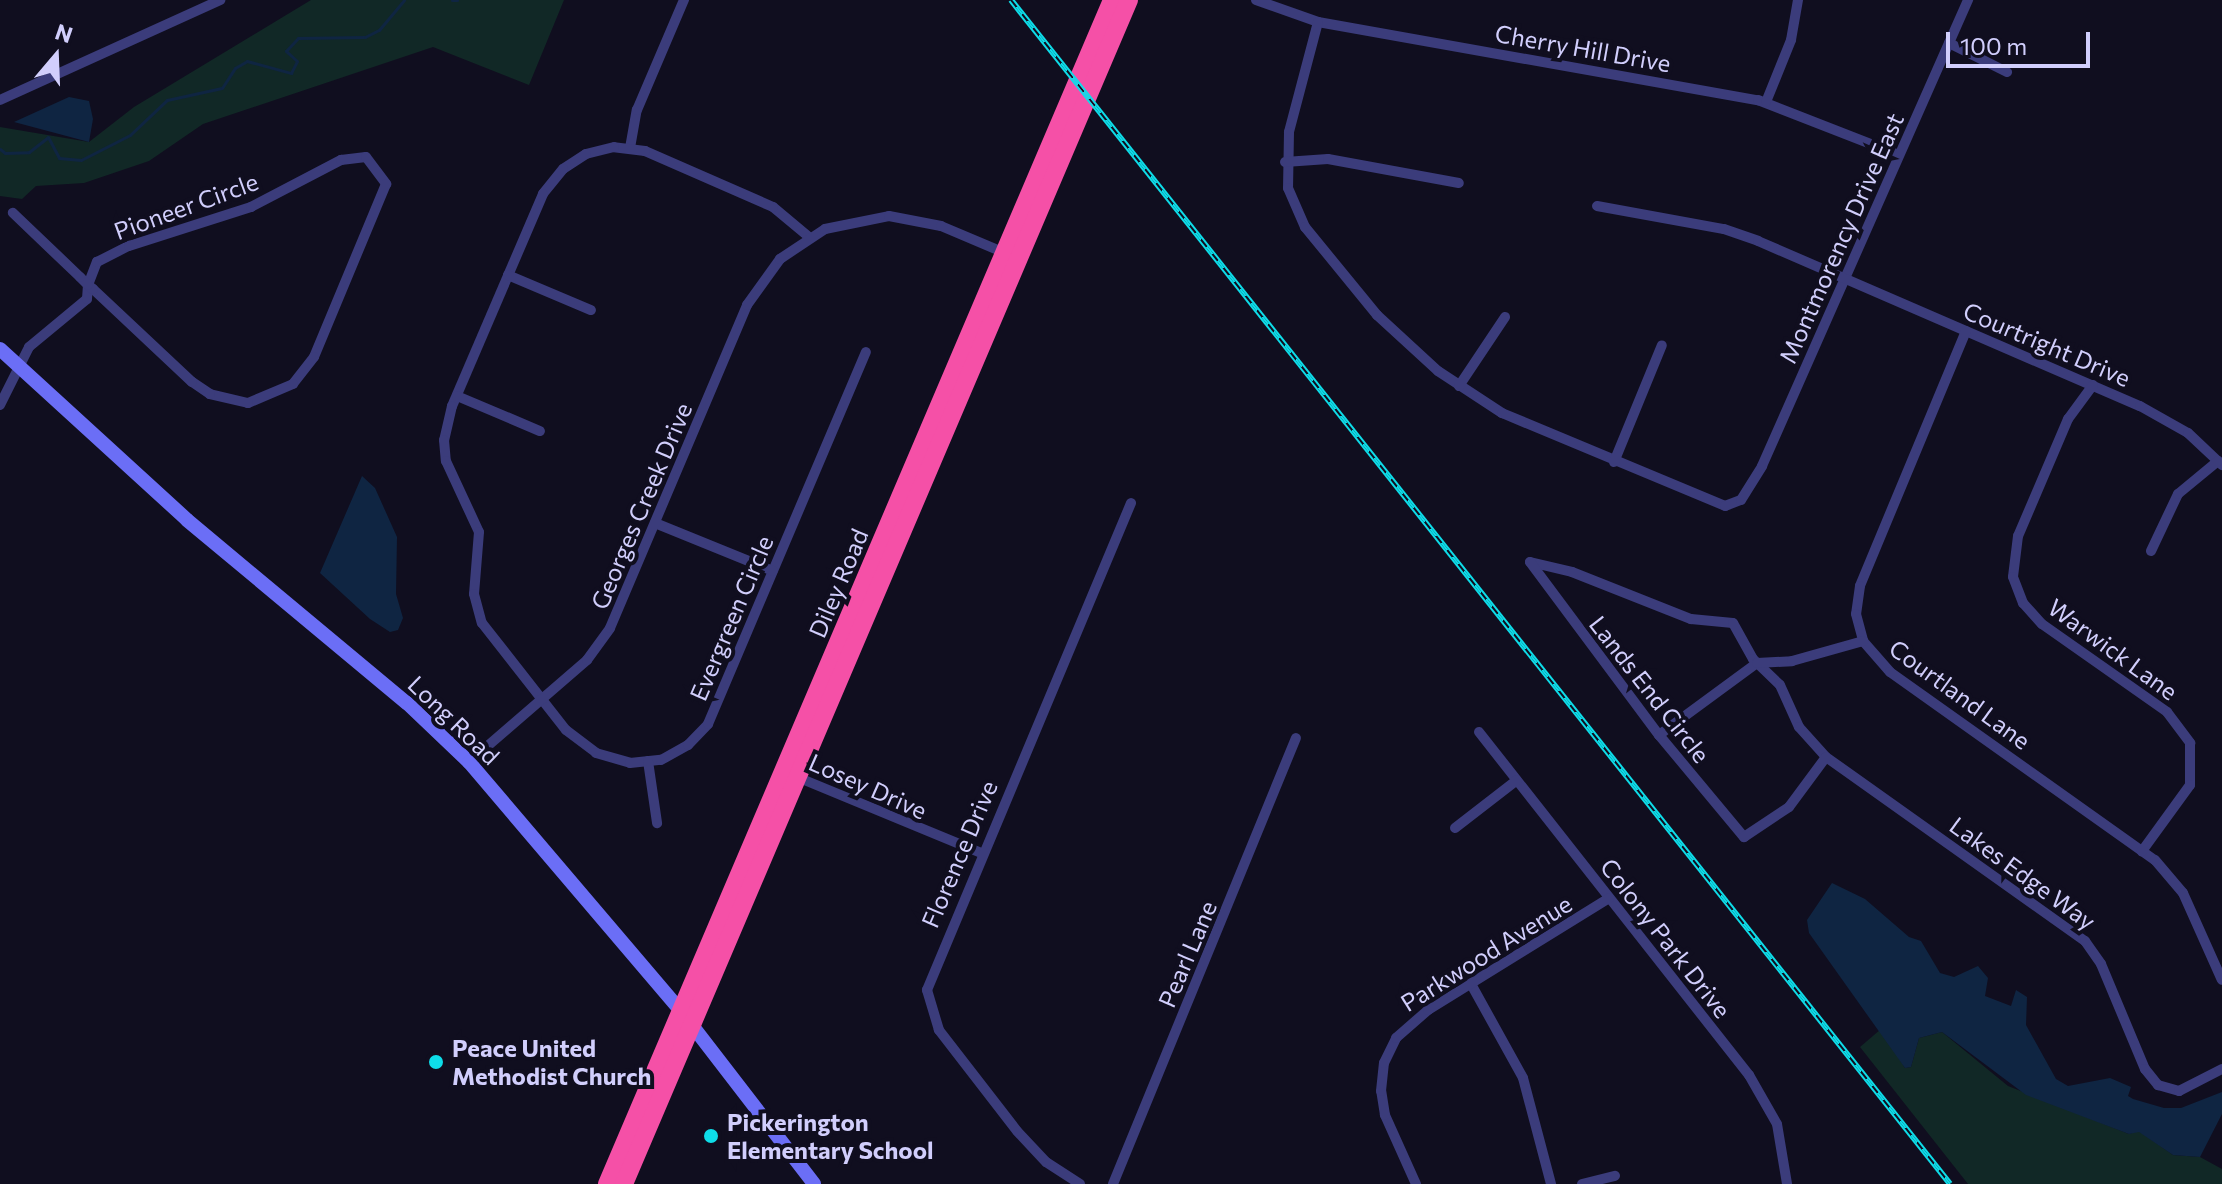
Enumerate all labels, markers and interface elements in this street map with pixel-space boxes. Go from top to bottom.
north arrow [16,16,96,96]
scale bar [1950,16,2094,66]
text: N [52,17,76,48]
street label: Cherry Hill Drive [1493,18,1673,78]
text: 100 m [1960,31,2027,60]
street label: Montmorency Drive East [1773,109,1909,367]
street label: Pioneer Circle [110,167,262,245]
street label: Courtright Drive [1959,296,2135,392]
street label: Georges Creek Drive [584,398,698,614]
street label: Diley Road [802,524,874,642]
street label: Evergreen Circle [683,531,779,705]
street label: Warwick Lane [2043,592,2183,706]
street label: Lands End Circle [1584,610,1716,768]
street label: Courtland Lane [1884,633,2036,755]
street label: Long Road [402,670,506,770]
street label: Losey Drive [805,747,931,825]
street label: Florence Drive [915,776,1003,932]
street label: Lakes Edge Way [1945,811,2101,935]
street label: Colony Park Drive [1595,853,1737,1023]
street label: Parkwood Avenue [1395,889,1577,1017]
street label: Pearl Lane [1152,896,1222,1012]
place label: Peace United Methodist Church [452,1034,651,1090]
marker: Peace United Methodist Church [427,1053,445,1071]
place label: Pickerington Elementary School [727,1108,934,1164]
marker: Pickerington Elementary School [702,1127,720,1145]

